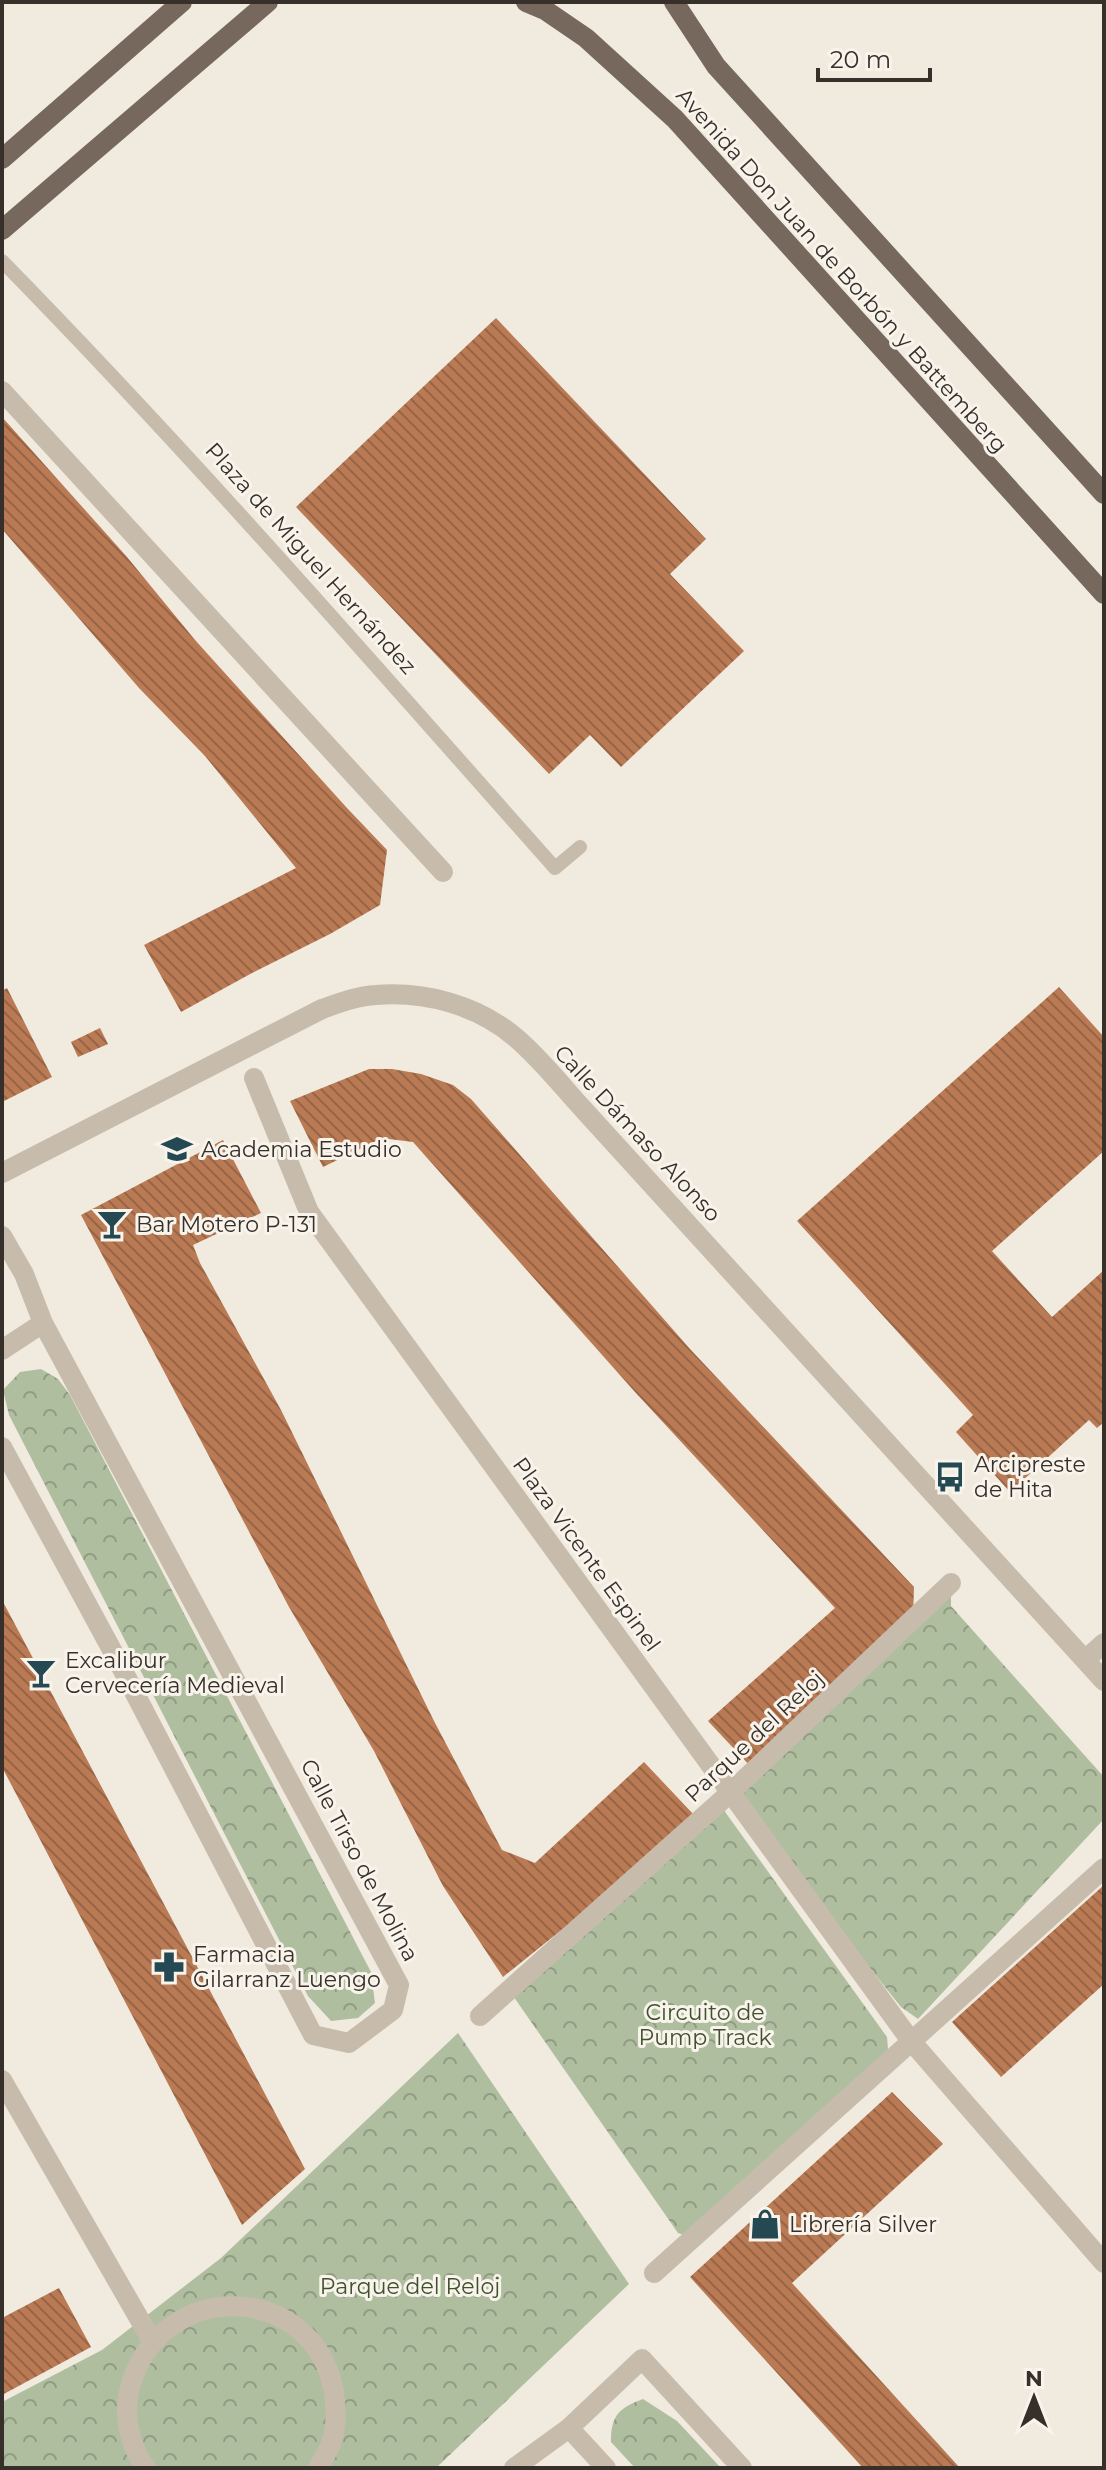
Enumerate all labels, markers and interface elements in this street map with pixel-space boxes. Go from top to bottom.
scale bar [818,32,930,82]
text: 20 m [830,45,891,74]
street label: Avenida Don Juan de Borbón y Battemberg [670,82,1013,458]
street label: Plaza de Miguel Hernández [199,437,422,680]
street label: Calle Dámaso Alonso [549,1039,727,1227]
school or university icon: Academia Estudio [160,1132,194,1166]
place label: Academia Estudio [201,1136,402,1163]
bar icon: Bar Motero P-131 [95,1207,129,1241]
place label: Bar Motero P-131 [136,1211,317,1238]
place label: Arcipreste de Hita [974,1451,1086,1503]
street label: Plaza Vicente Espinel [507,1452,666,1657]
bus stop icon: Arcipreste de Hita [933,1460,967,1494]
place label: Excalibur Cervecería Medieval [65,1647,285,1699]
bar icon: Excalibur Cervecería Medieval [24,1656,58,1690]
street label: Parque del Reloj [679,1665,830,1808]
street label: Calle Tirso de Molina [295,1754,424,1966]
place label: Farmacia Gilarranz Luengo [193,1941,381,1993]
pharmacy icon: Farmacia Gilarranz Luengo [152,1950,186,1984]
park label: Circuito de Pump Track [638,1999,772,2051]
shop icon: Librería Silver [748,2207,782,2241]
place label: Librería Silver [789,2211,937,2238]
park label: Parque del Reloj [320,2273,500,2300]
north arrow [994,2358,1074,2438]
text: N [1025,2365,1043,2392]

